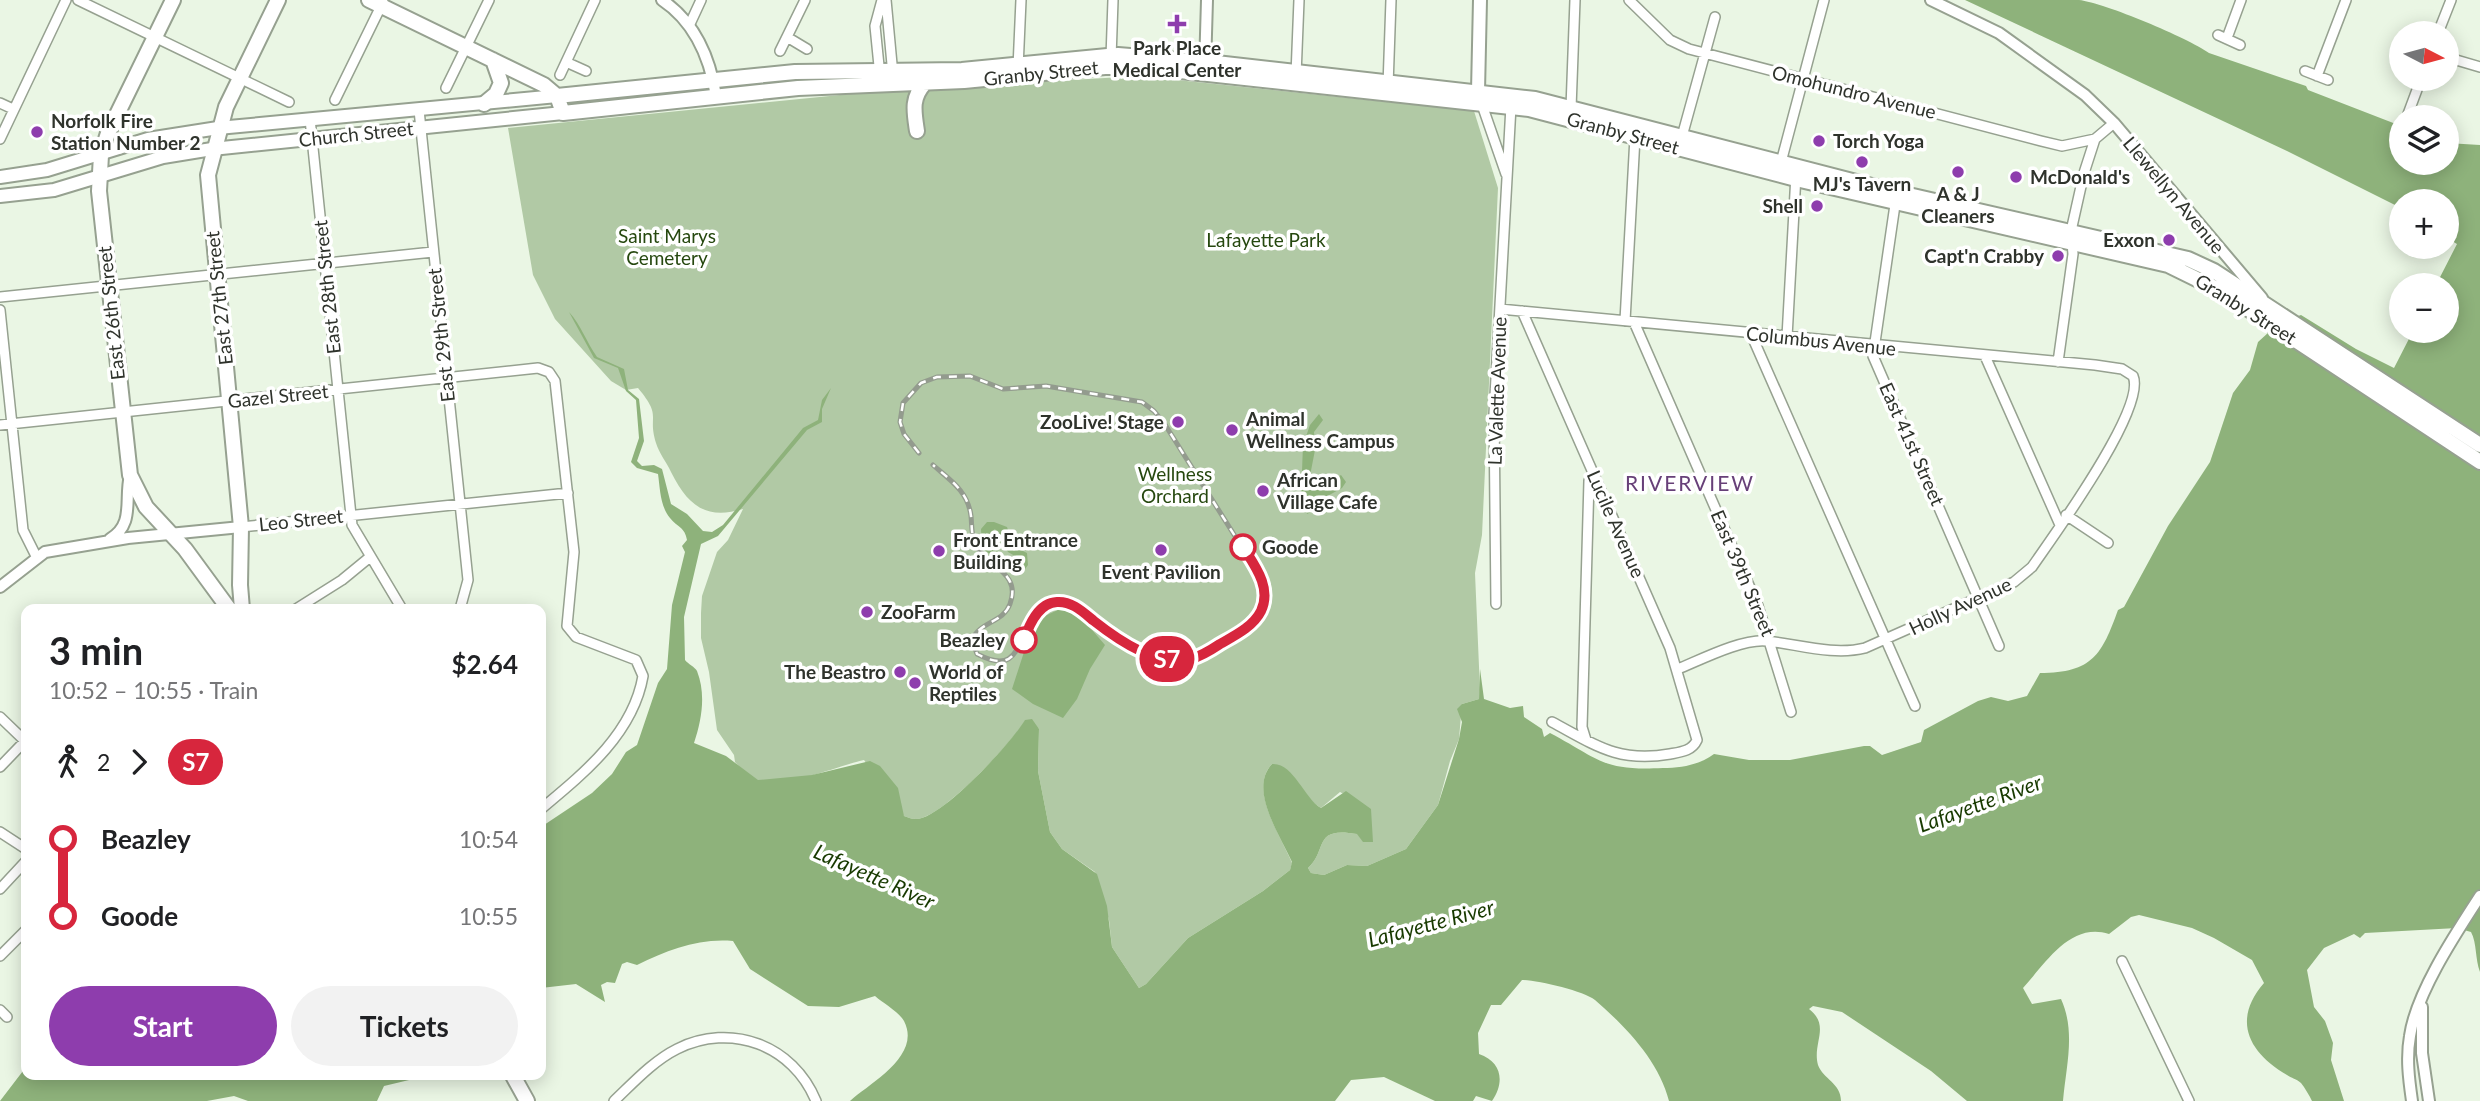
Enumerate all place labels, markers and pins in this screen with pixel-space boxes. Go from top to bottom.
marker: Park Place Medical Center [1167,14,1187,34]
place label: Park Place Medical Center [1113,36,1242,81]
place label: Norfolk Fire Station Number 2 [51,109,200,154]
marker: Norfolk Fire Station Number 2 [29,124,45,140]
place label: Torch Yoga [1833,129,1924,152]
marker: Torch Yoga [1811,133,1827,149]
marker: MJ's Tavern [1854,154,1870,170]
marker: A & J Cleaners [1950,164,1966,180]
place label: McDonald's [2030,165,2130,188]
marker: McDonald's [2008,169,2024,185]
place label: MJ's Tavern [1813,172,1911,195]
place label: A & J Cleaners [1921,182,1995,227]
place label: Shell [1762,194,1803,217]
marker: Shell [1809,198,1825,214]
place label: Exxon [2103,228,2155,251]
marker: Exxon [2161,232,2177,248]
place label: Capt'n Crabby [1924,244,2045,267]
marker: Capt'n Crabby [2050,248,2066,264]
place label: Animal Wellness Campus [1245,407,1395,452]
place label: ZooLive! Stage [1040,410,1164,433]
marker: ZooLive! Stage [1170,414,1186,430]
marker: Animal Wellness Campus [1224,422,1240,438]
place label: African Village Cafe [1276,468,1377,513]
marker: African Village Cafe [1255,483,1271,499]
place label: Front Entrance Building [953,528,1078,573]
marker: Goode [1230,534,1256,560]
place label: Goode [1262,535,1318,558]
marker: Event Pavilion [1153,542,1169,558]
marker: Front Entrance Building [931,543,947,559]
place label: Event Pavilion [1101,560,1221,583]
place label: ZooFarm [881,600,956,623]
marker: ZooFarm [859,604,875,620]
marker: Beazley [1011,627,1037,653]
place label: Beazley [939,628,1006,651]
place label: The Beastro [784,660,886,683]
place label: World of Reptiles [929,660,1004,705]
marker: The Beastro [892,664,908,680]
marker: World of Reptiles [907,675,923,691]

